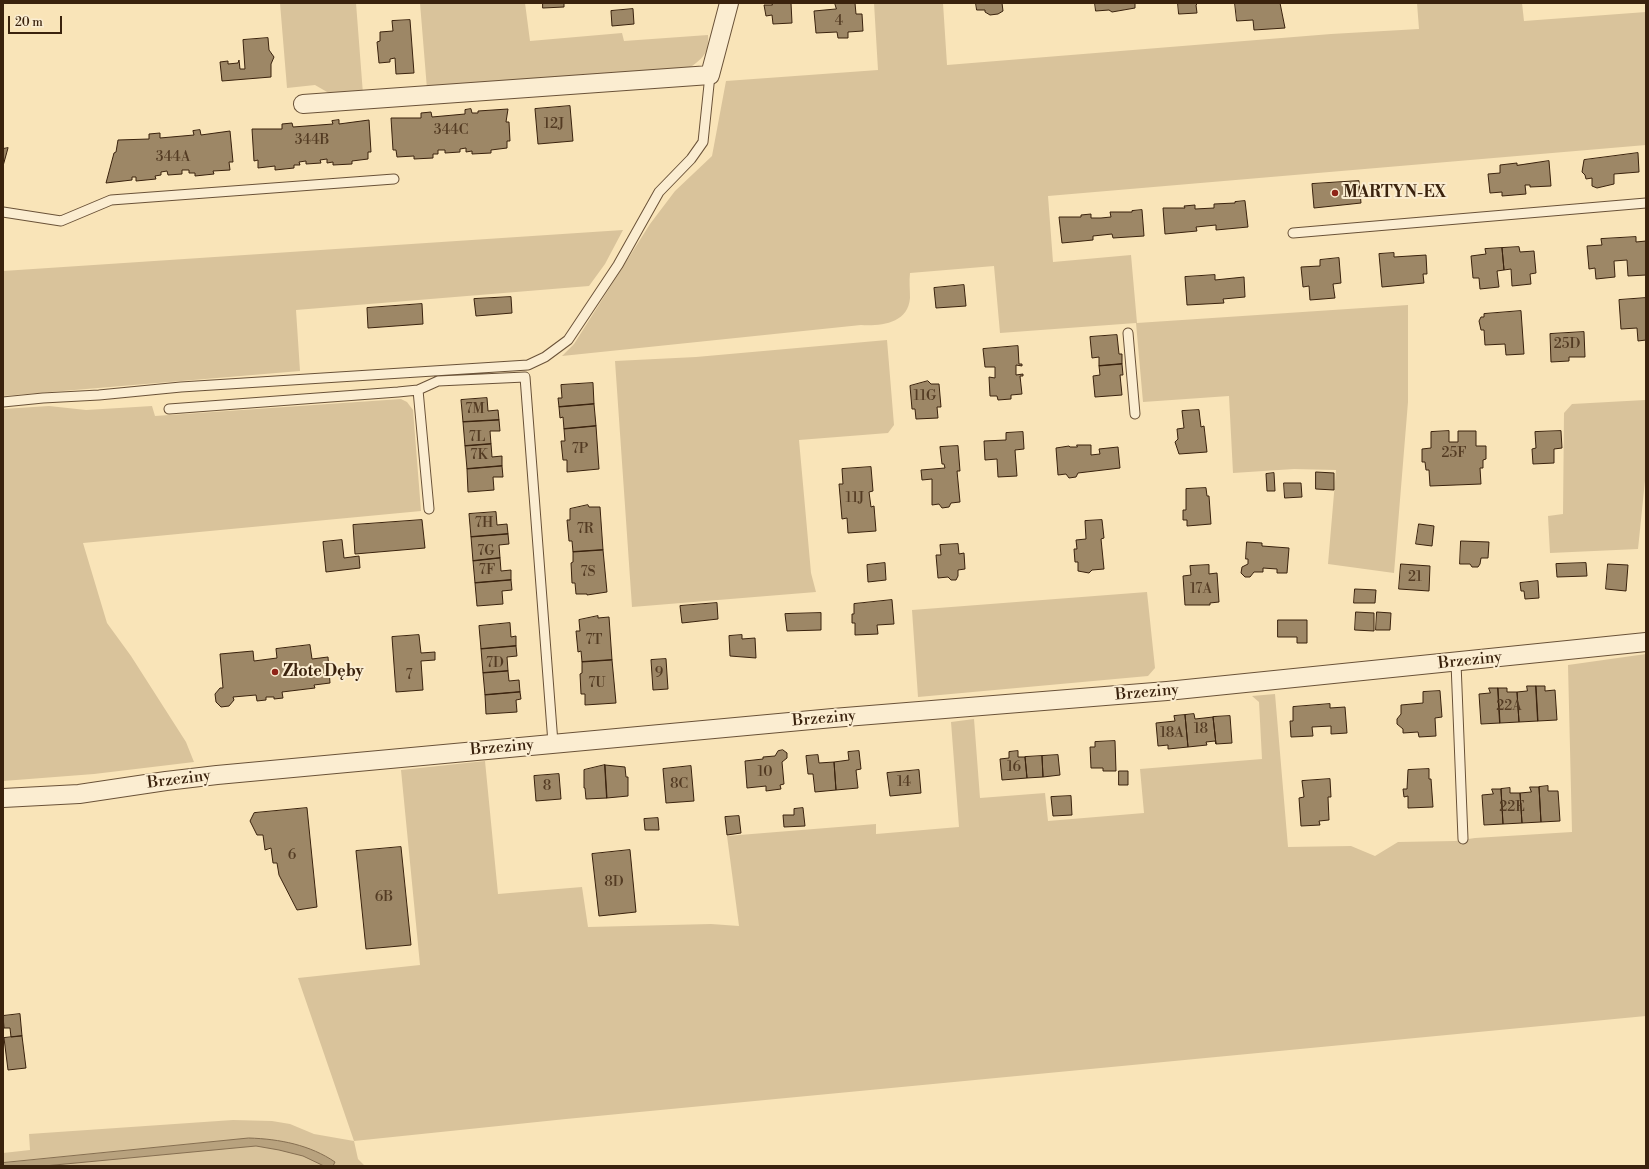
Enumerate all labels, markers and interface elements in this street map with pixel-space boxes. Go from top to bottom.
scale bar [10,8,64,34]
house number: 4 [835,14,843,30]
text: 20 m [15,15,43,30]
house number: 12J [544,117,564,133]
house number: 344C [434,123,468,139]
house number: 344B [295,133,329,149]
house number: 344A [156,150,190,166]
place label: MARTYN-EX [1343,183,1446,203]
marker: MARTYN-EX [1330,188,1340,198]
house number: 25D [1554,337,1580,353]
house number: 11G [914,389,936,405]
house number: 7M [465,402,485,418]
house number: 7L [469,430,485,446]
house number: 7P [572,442,588,458]
house number: 25F [1442,446,1466,462]
house number: 7K [470,448,488,464]
house number: 11J [846,491,864,507]
house number: 7H [475,516,493,532]
house number: 7R [577,522,593,538]
house number: 7G [477,544,495,560]
house number: 7F [479,563,495,579]
house number: 7S [580,565,596,581]
house number: 21 [1408,570,1422,586]
house number: 17A [1190,582,1212,598]
house number: 7T [586,633,602,649]
street label: Brzeziny [1437,648,1503,674]
house number: 7D [486,656,504,672]
place label: Złote Dęby [283,662,364,682]
house number: 9 [655,666,663,682]
marker: Złote Dęby [270,667,280,677]
house number: 7 [405,668,413,684]
house number: 7U [588,676,606,692]
street label: Brzeziny [1114,681,1180,705]
house number: 22A [1496,699,1522,715]
street label: Brzeziny [791,707,857,731]
house number: 18 [1194,722,1208,738]
house number: 18A [1160,726,1184,742]
street label: Brzeziny [469,736,535,760]
house number: 16 [1007,760,1021,776]
house number: 10 [758,765,772,781]
street label: Brzeziny [146,767,212,793]
house number: 14 [897,775,911,791]
house number: 8C [670,777,688,793]
house number: 8 [543,779,551,795]
house number: 22E [1499,800,1525,816]
house number: 6 [288,848,296,864]
house number: 8D [604,875,624,891]
house number: 6B [375,890,393,906]

